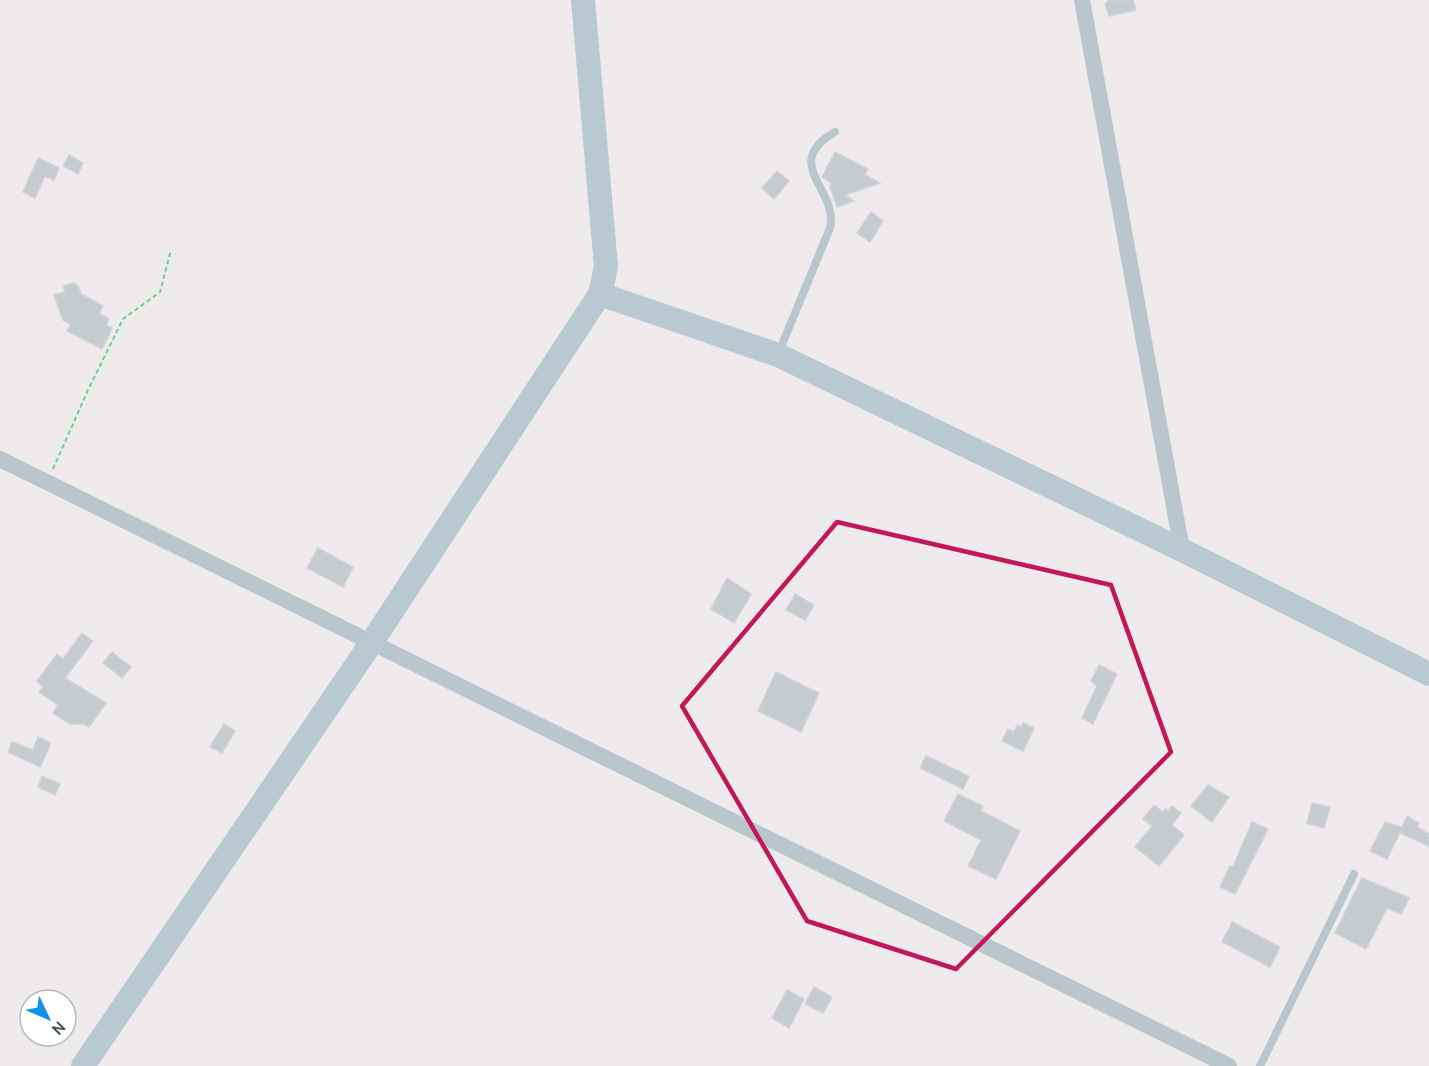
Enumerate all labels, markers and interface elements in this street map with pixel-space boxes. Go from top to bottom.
north arrow [18,988,78,1048]
text: N [48,1017,69,1039]

